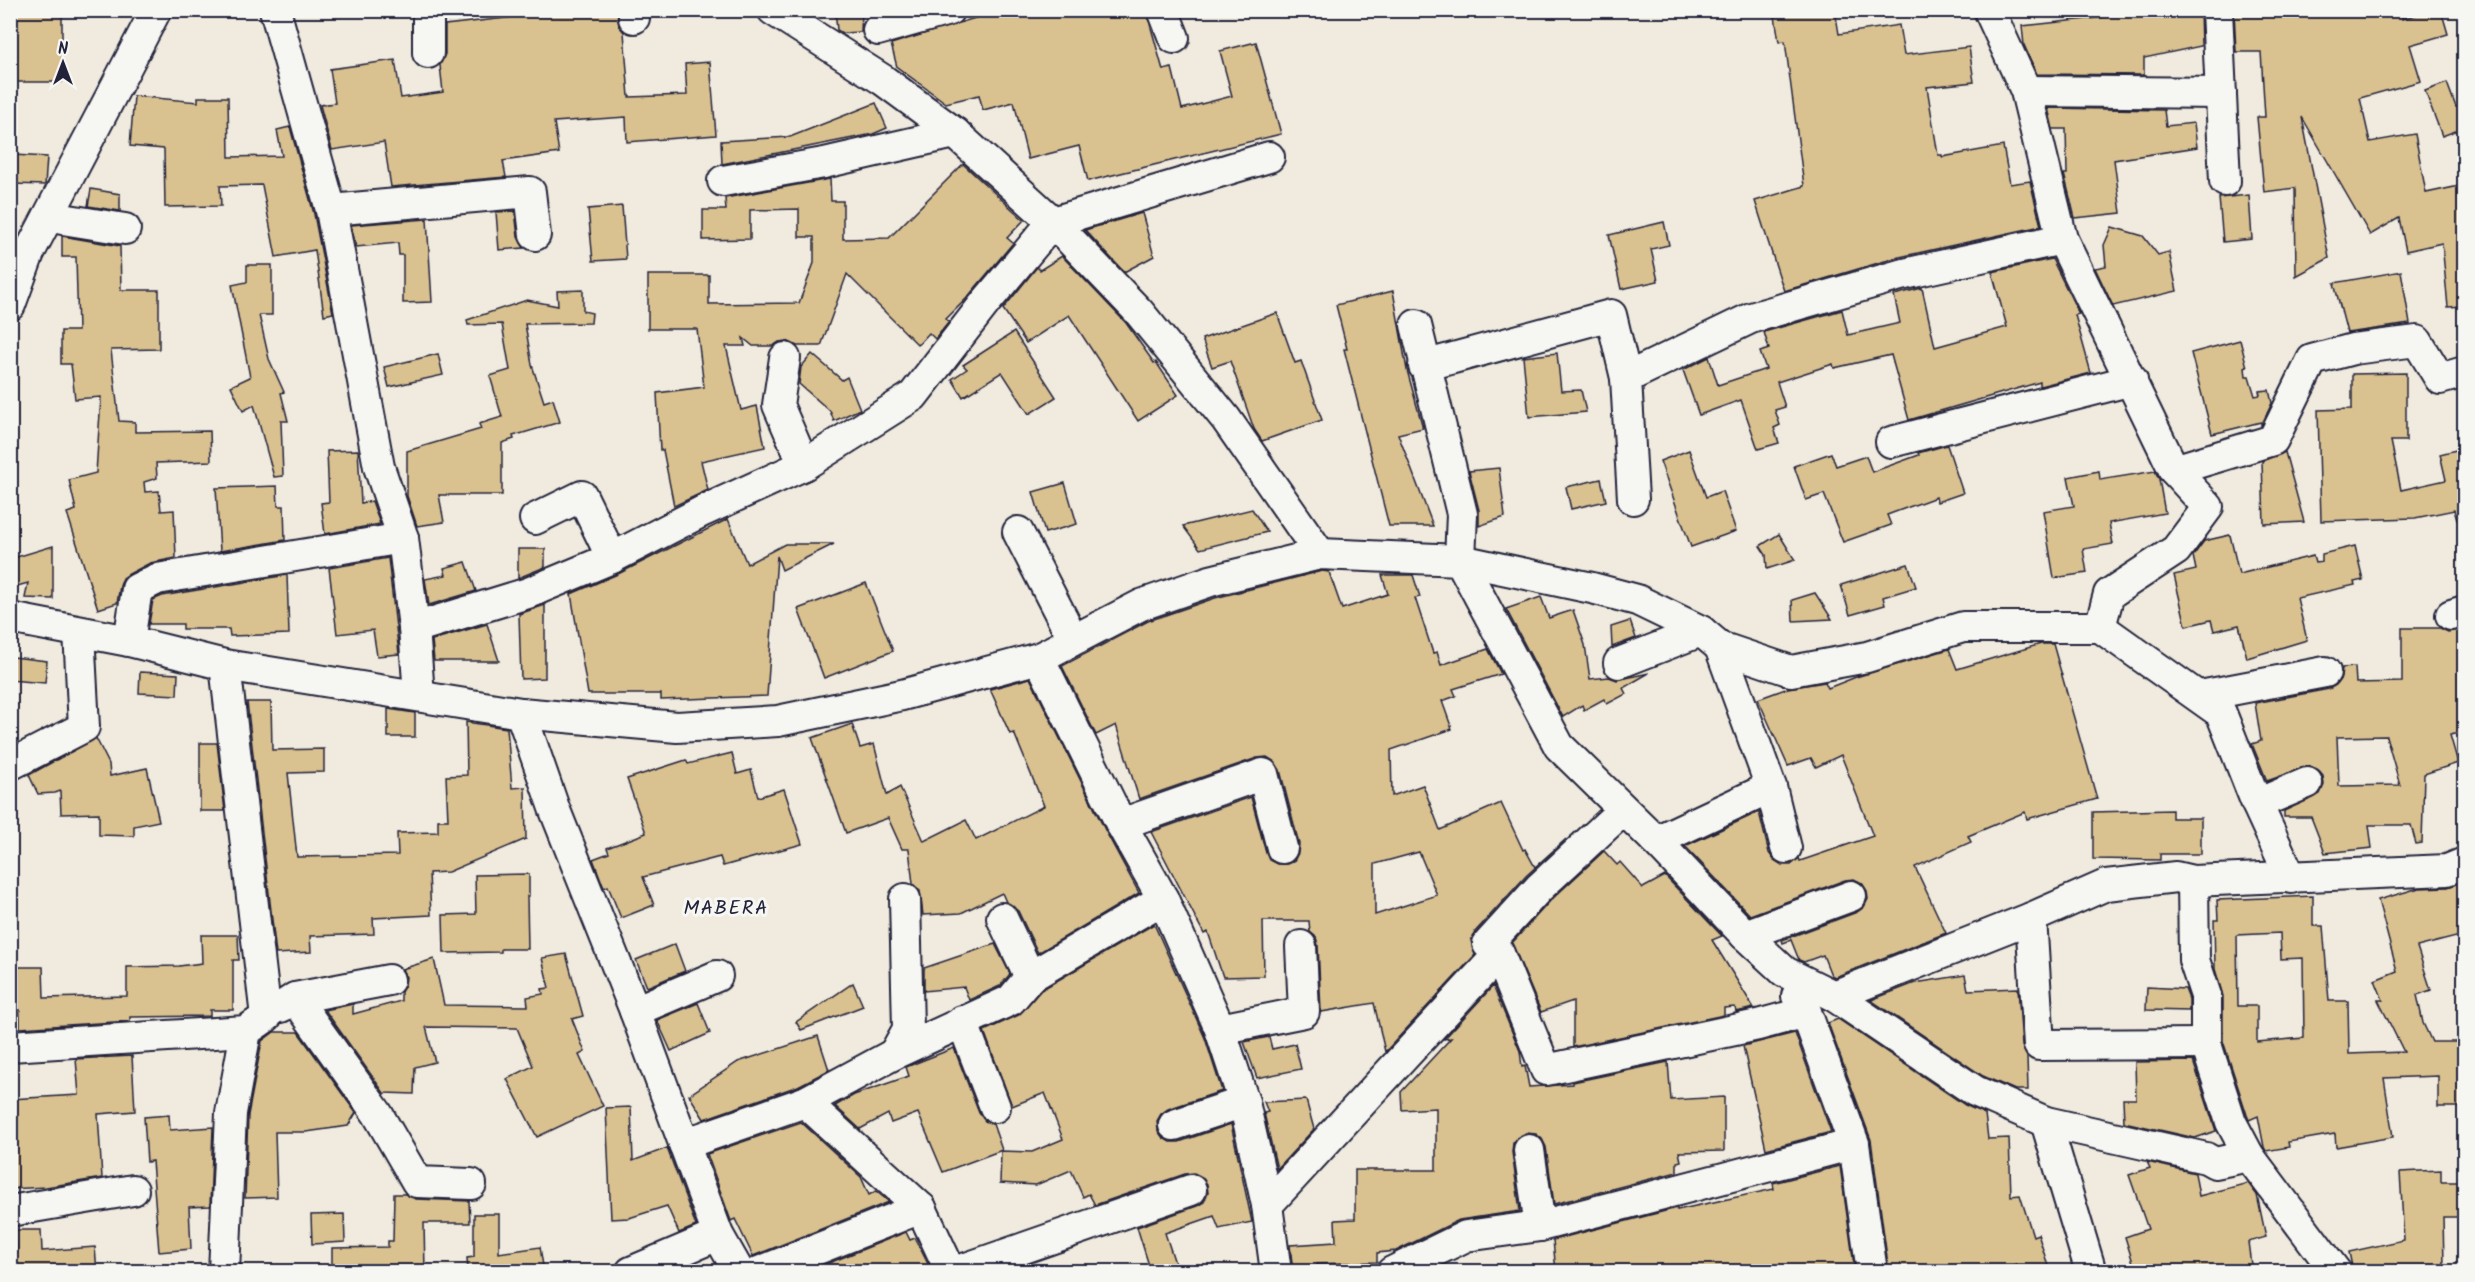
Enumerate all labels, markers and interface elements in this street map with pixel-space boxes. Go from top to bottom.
north arrow [33,33,93,93]
text: N [58,37,68,62]
district label: MABERA [683,893,769,925]

